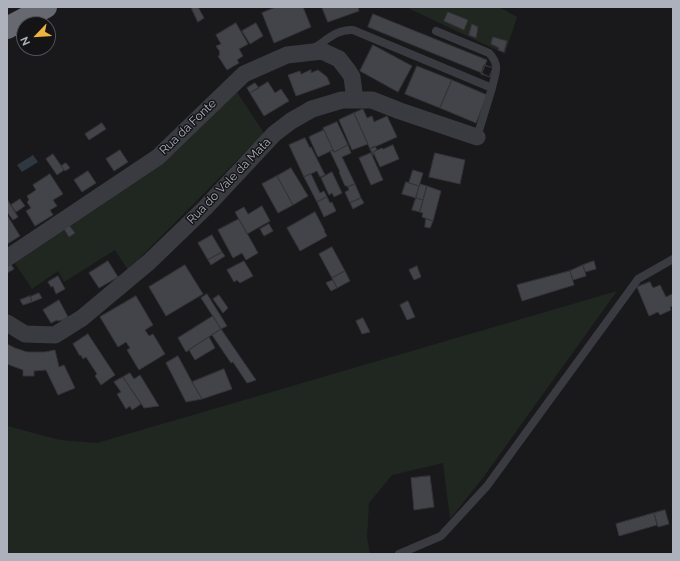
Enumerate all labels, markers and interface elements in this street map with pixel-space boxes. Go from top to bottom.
north arrow [16,16,56,56]
text: N [18,34,33,47]
street label: Rua da Fonte [157,96,219,158]
street label: Rua do Vale da Mata [184,135,274,227]

